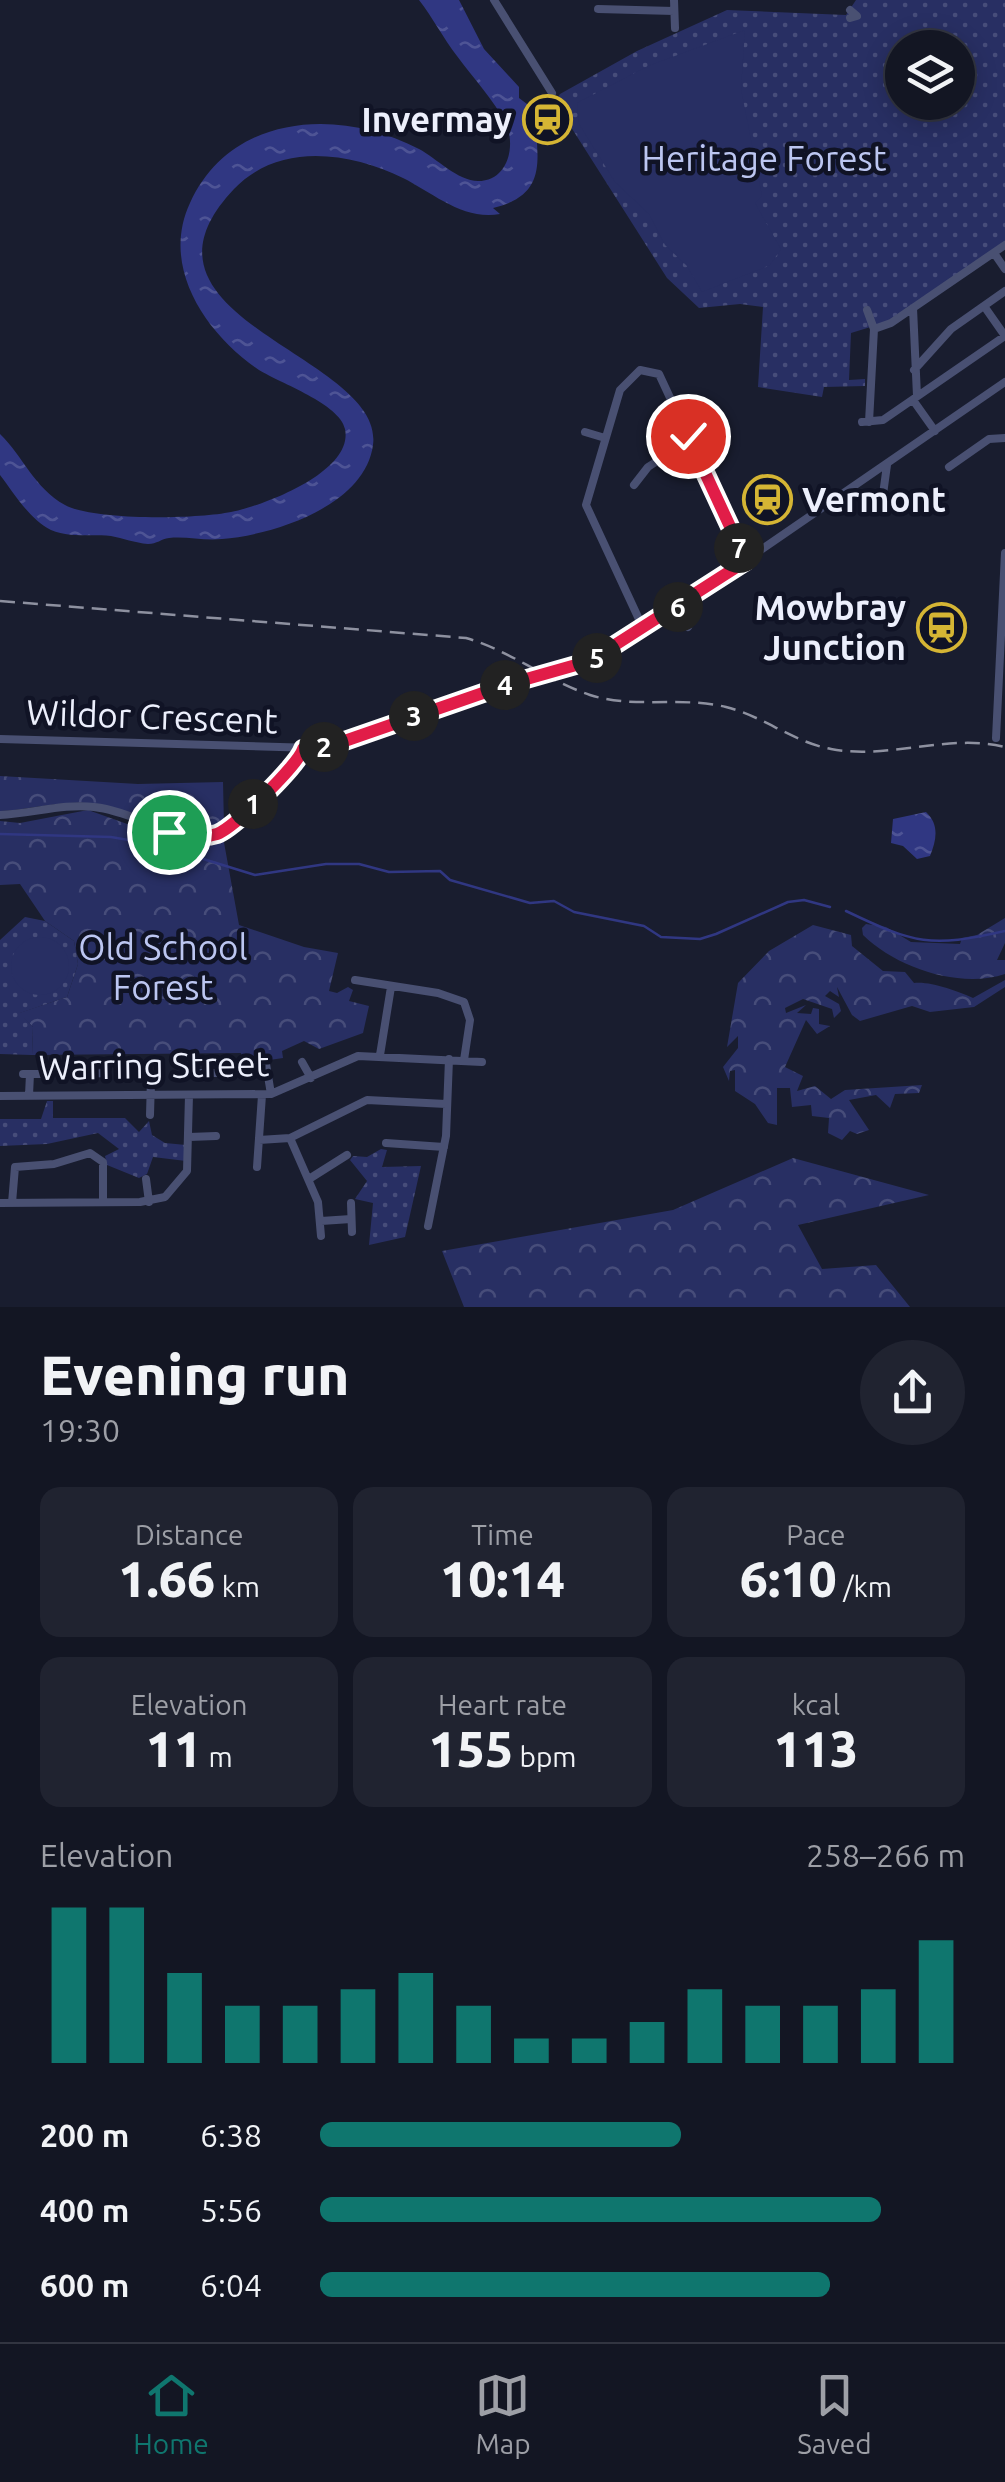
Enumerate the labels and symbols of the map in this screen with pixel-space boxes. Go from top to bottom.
station icon: Invermay [521,93,573,145]
place label: Invermay [361,99,512,139]
park label: Heritage Forest [642,138,887,178]
pin [646,394,731,479]
station icon: Vermont [741,473,793,525]
place label: Vermont [802,479,946,519]
pin: 7 [714,523,764,573]
pin: 6 [653,582,703,632]
place label: Mowbray Junction [754,587,906,667]
station icon: Mowbray Junction [915,601,967,653]
pin: 5 [572,633,622,683]
pin: 4 [480,660,530,710]
pin: 3 [389,691,439,741]
street label: Wildor Crescent [26,692,279,740]
pin: 2 [299,722,349,772]
pin: 1 [228,779,278,829]
pin [127,790,212,875]
park label: Old School Forest [78,927,248,1007]
street label: Warring Street [38,1043,270,1087]

